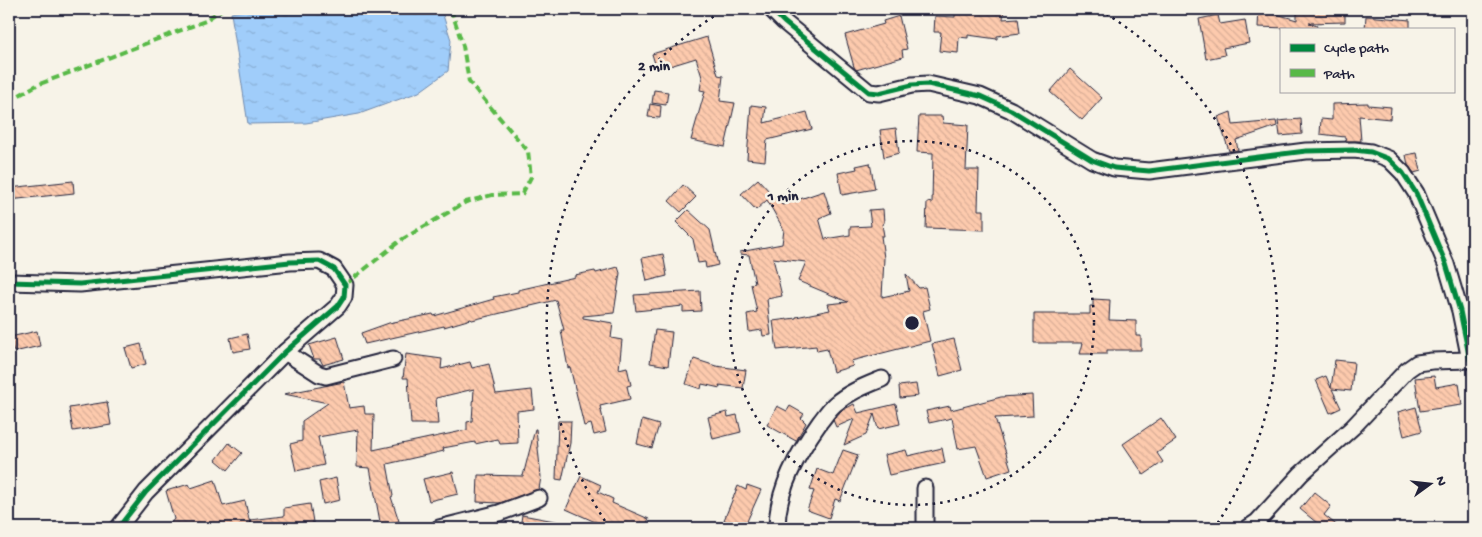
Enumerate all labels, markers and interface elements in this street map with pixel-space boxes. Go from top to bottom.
legend [1280,28,1454,92]
text: Cycle path [1324,40,1389,58]
text: 2 min [638,58,671,76]
text: Path [1323,66,1355,84]
text: 1 min [767,188,799,206]
centre of rings [903,314,921,332]
north arrow [1404,460,1454,510]
text: N [1431,475,1450,488]

